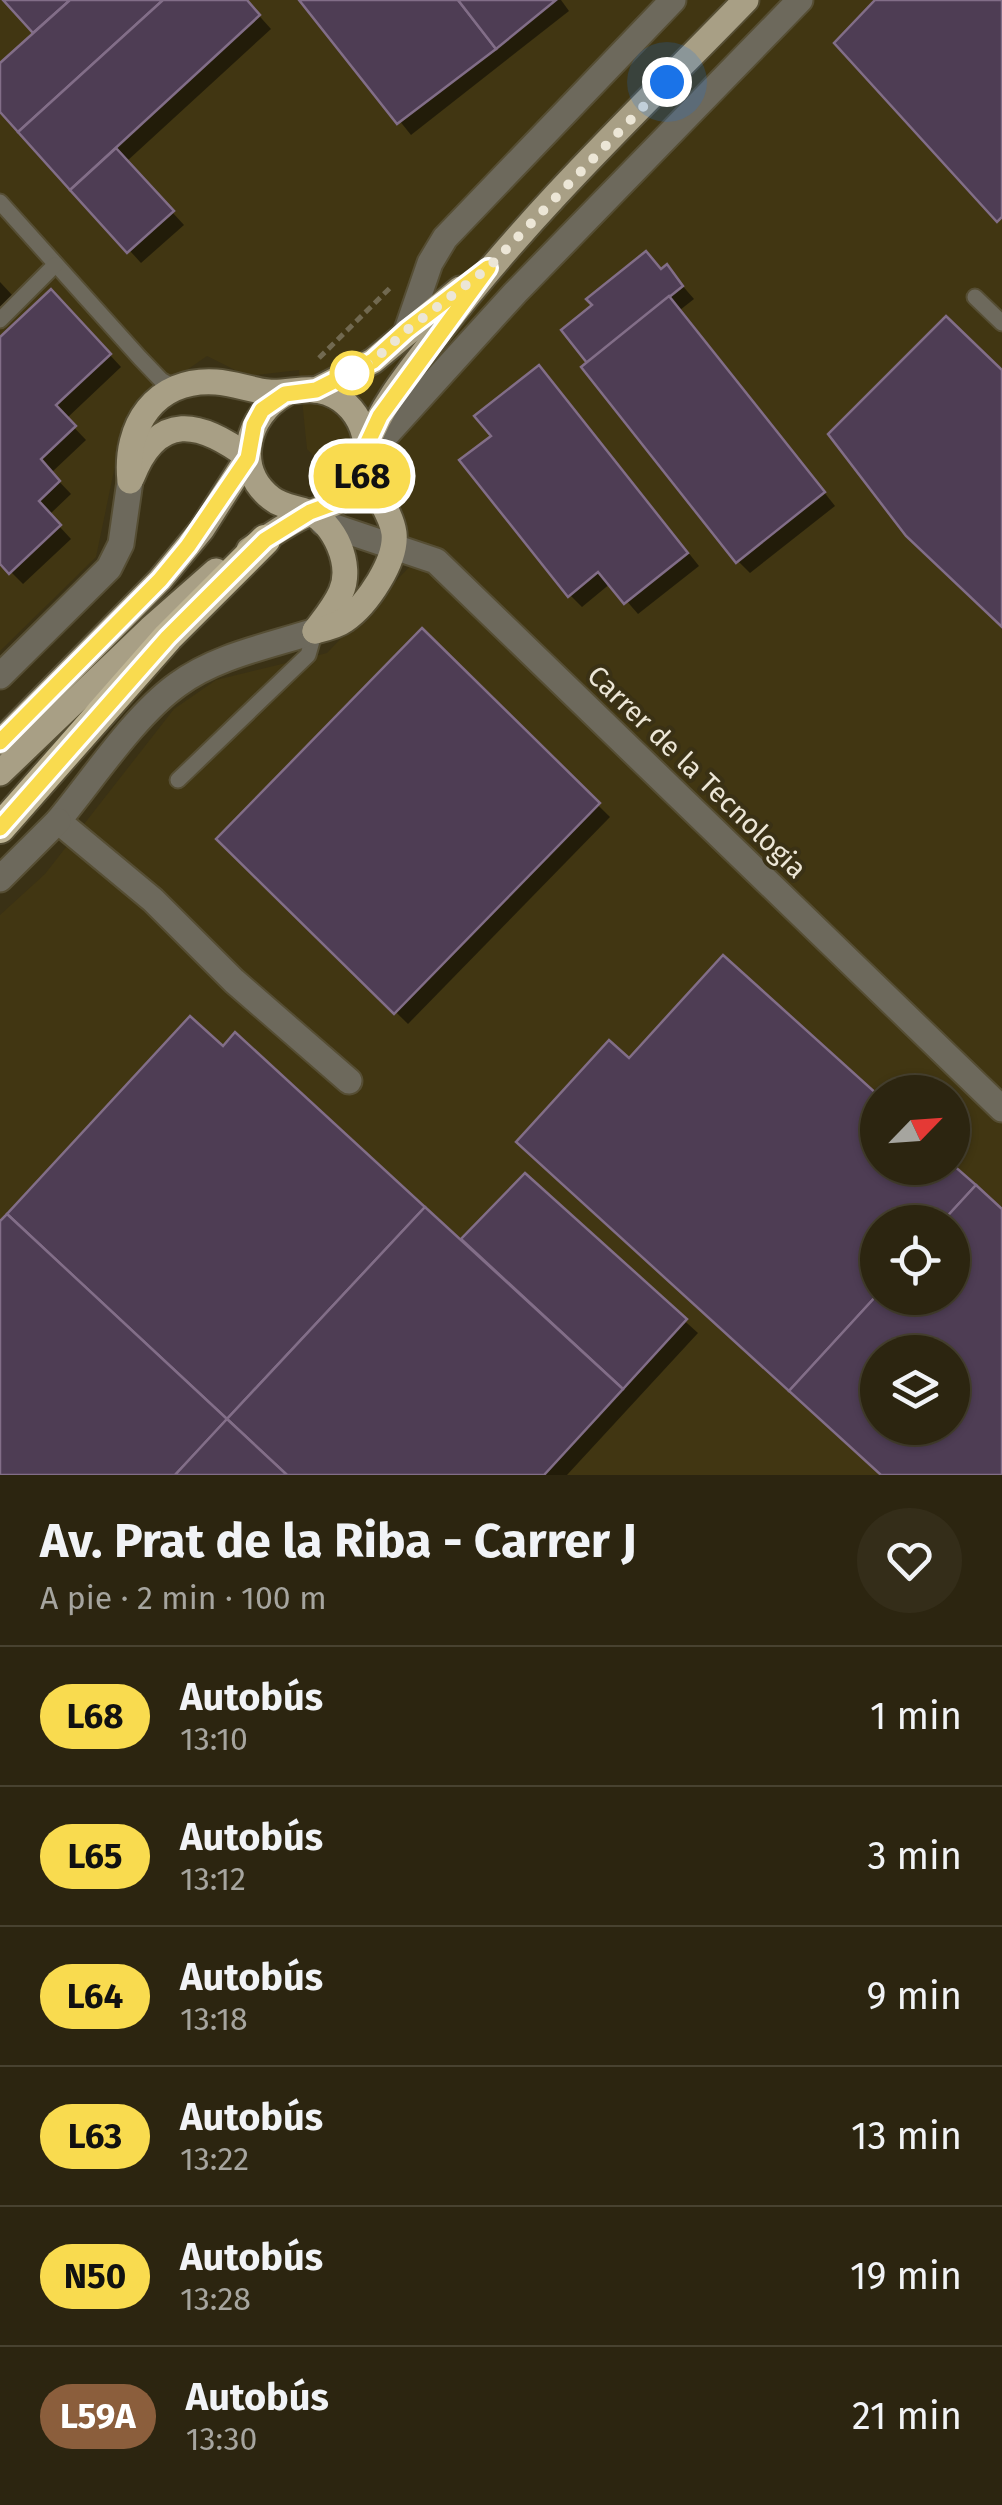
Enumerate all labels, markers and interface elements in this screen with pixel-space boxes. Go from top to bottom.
your location [642,57,692,107]
unlabelled marker [331,352,373,394]
line badge: L68 [304,444,420,508]
text: L68 [334,455,390,497]
street label: Carrer de la Tecnologia [581,659,813,885]
north arrow [860,1075,970,1185]
map controls [860,1075,970,1445]
button: locate [860,1205,970,1315]
button: layers [860,1335,970,1445]
button: heart [857,1508,962,1613]
text: Av. Prat de la Riba - Carrer J [40,1512,637,1570]
text: A pie · 2 min · 100 m [40,1579,327,1617]
text: Autobús [180,1674,323,1720]
text: 1 min [870,1693,962,1739]
text: L68 [67,1695,123,1737]
text: 13:10 [180,1720,248,1758]
text: Autobús [180,1814,323,1860]
text: 3 min [867,1833,962,1879]
text: L65 [67,1835,123,1877]
text: 13:12 [180,1860,246,1898]
text: Autobús [180,1954,323,2000]
text: 9 min [866,1973,962,2019]
text: L64 [67,1975,123,2017]
text: 13:18 [180,2000,248,2038]
text: Autobús [180,2094,323,2140]
text: 13 min [851,2113,962,2159]
text: L63 [68,2115,122,2157]
text: 13:22 [180,2140,249,2178]
text: Autobús [180,2234,323,2280]
text: 19 min [850,2253,962,2299]
text: N50 [64,2255,126,2297]
text: 13:28 [180,2280,251,2318]
text: Autobús [186,2374,329,2420]
text: 21 min [852,2393,962,2439]
text: L59A [60,2395,136,2437]
text: 13:30 [186,2420,257,2458]

